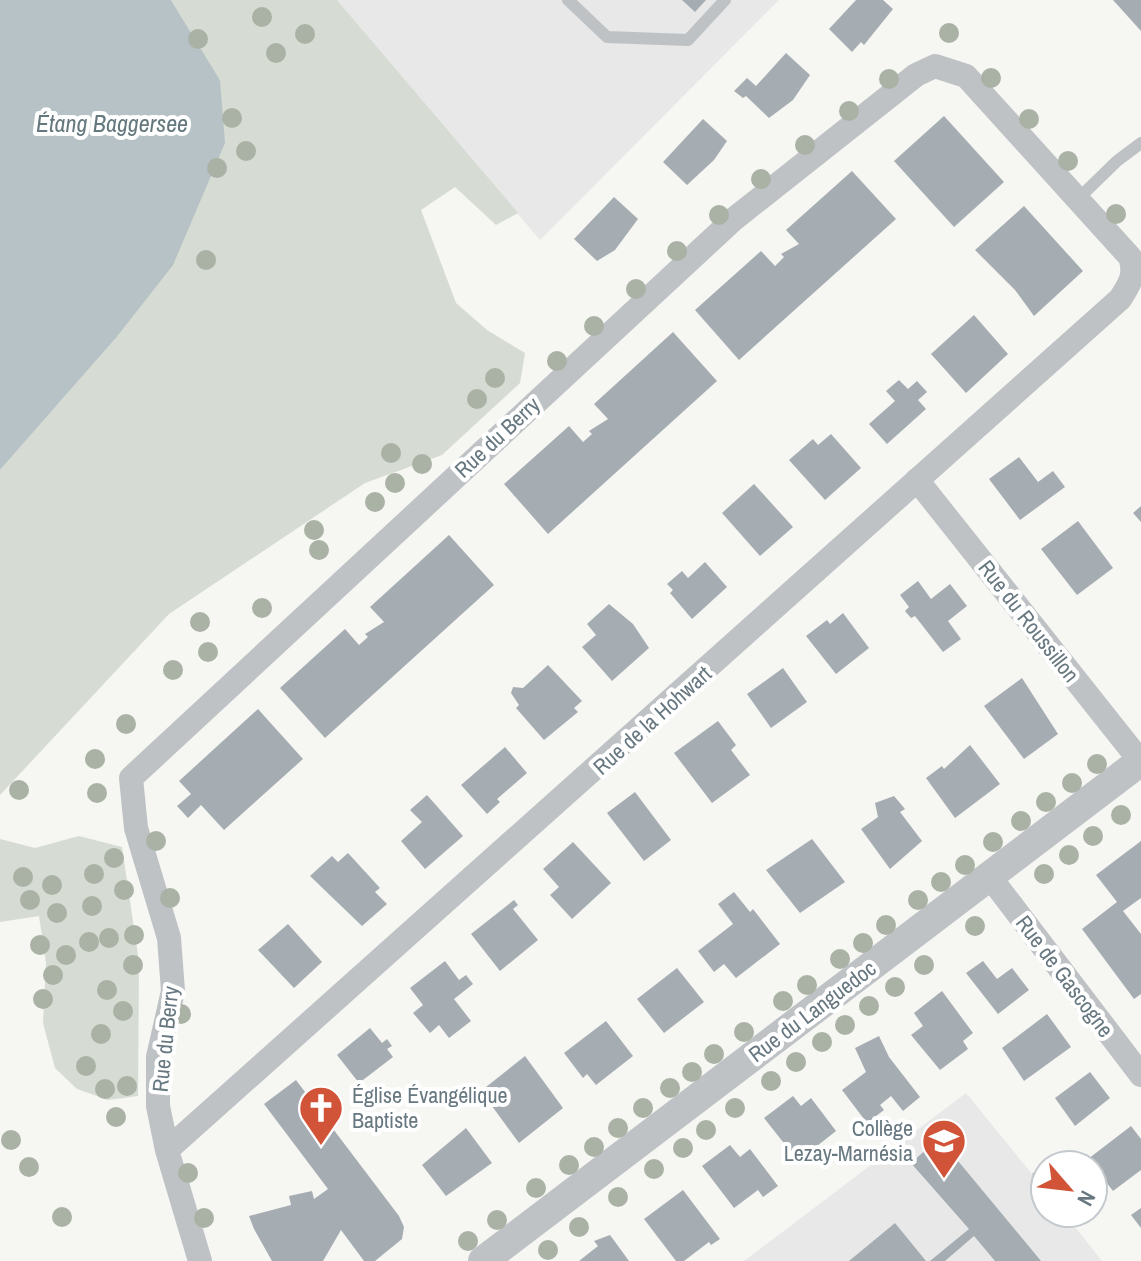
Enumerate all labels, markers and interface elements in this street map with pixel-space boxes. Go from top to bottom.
water label: Étang Baggersee [36,107,188,139]
street label: Rue du Berry [448,390,546,484]
street label: Rue du Roussillon [972,554,1086,688]
street label: Rue de la Hohwart [586,659,718,781]
street label: Rue de Gascogne [1009,909,1121,1043]
street label: Rue du Languedoc [742,953,882,1069]
street label: Rue du Berry [145,985,185,1093]
place label: Église Évangélique Baptiste [352,1080,507,1135]
church icon: Église Évangélique Baptiste [297,1084,345,1147]
place label: Collège Lezay-Marnésia [784,1113,913,1168]
school or university icon: Collège Lezay-Marnésia [920,1117,968,1180]
north arrow [1029,1149,1109,1229]
text: N [1070,1186,1103,1211]

